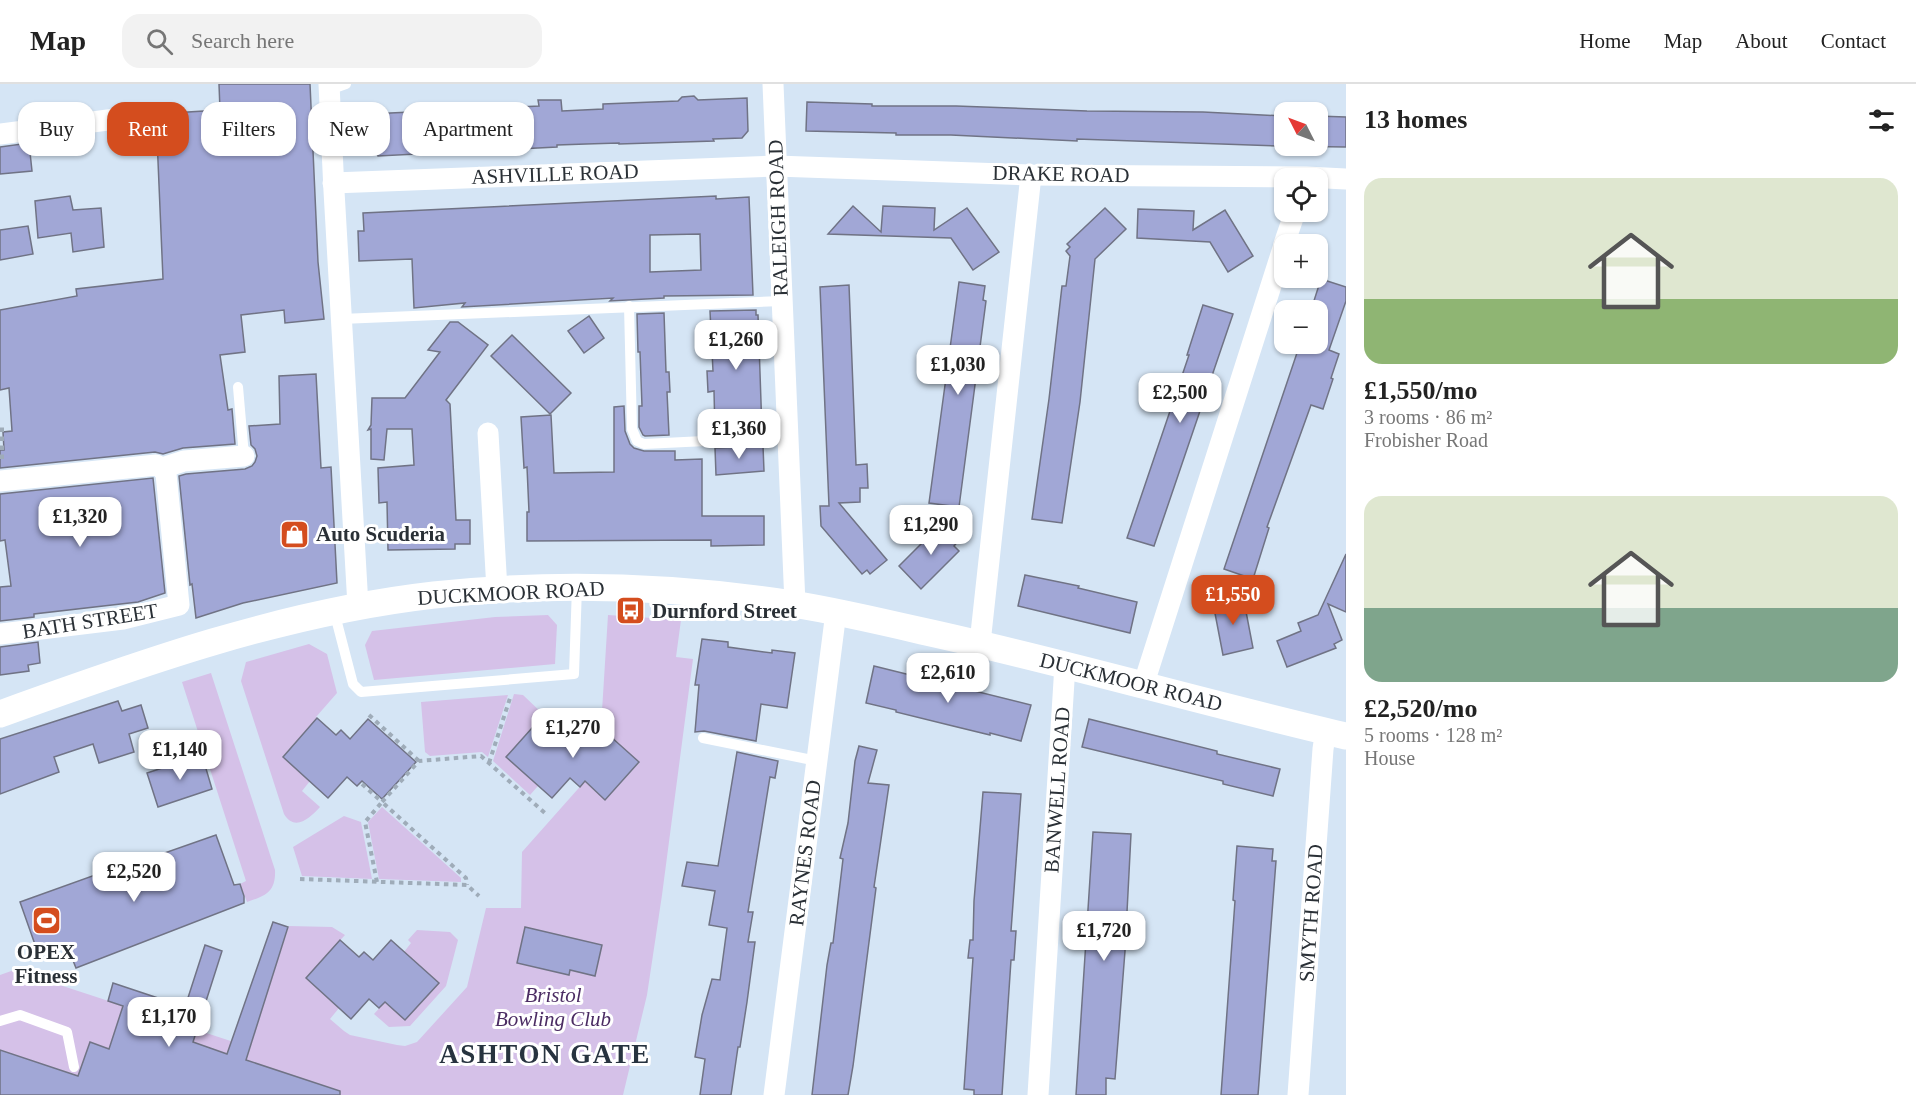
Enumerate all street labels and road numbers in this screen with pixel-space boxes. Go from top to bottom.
street label: RALEIGH ROAD [763,139,793,297]
street label: ASHVILLE ROAD [471,159,639,189]
street label: DRAKE ROAD [992,161,1130,187]
street label: DUCKMOOR ROAD [417,576,605,610]
street label: BATH STREET [20,598,160,644]
street label: DUCKMOOR ROAD [1037,648,1225,716]
street label: BANWELL ROAD [1039,706,1075,874]
street label: RAYNES ROAD [784,779,826,927]
street label: SMYTH ROAD [1294,843,1328,983]

